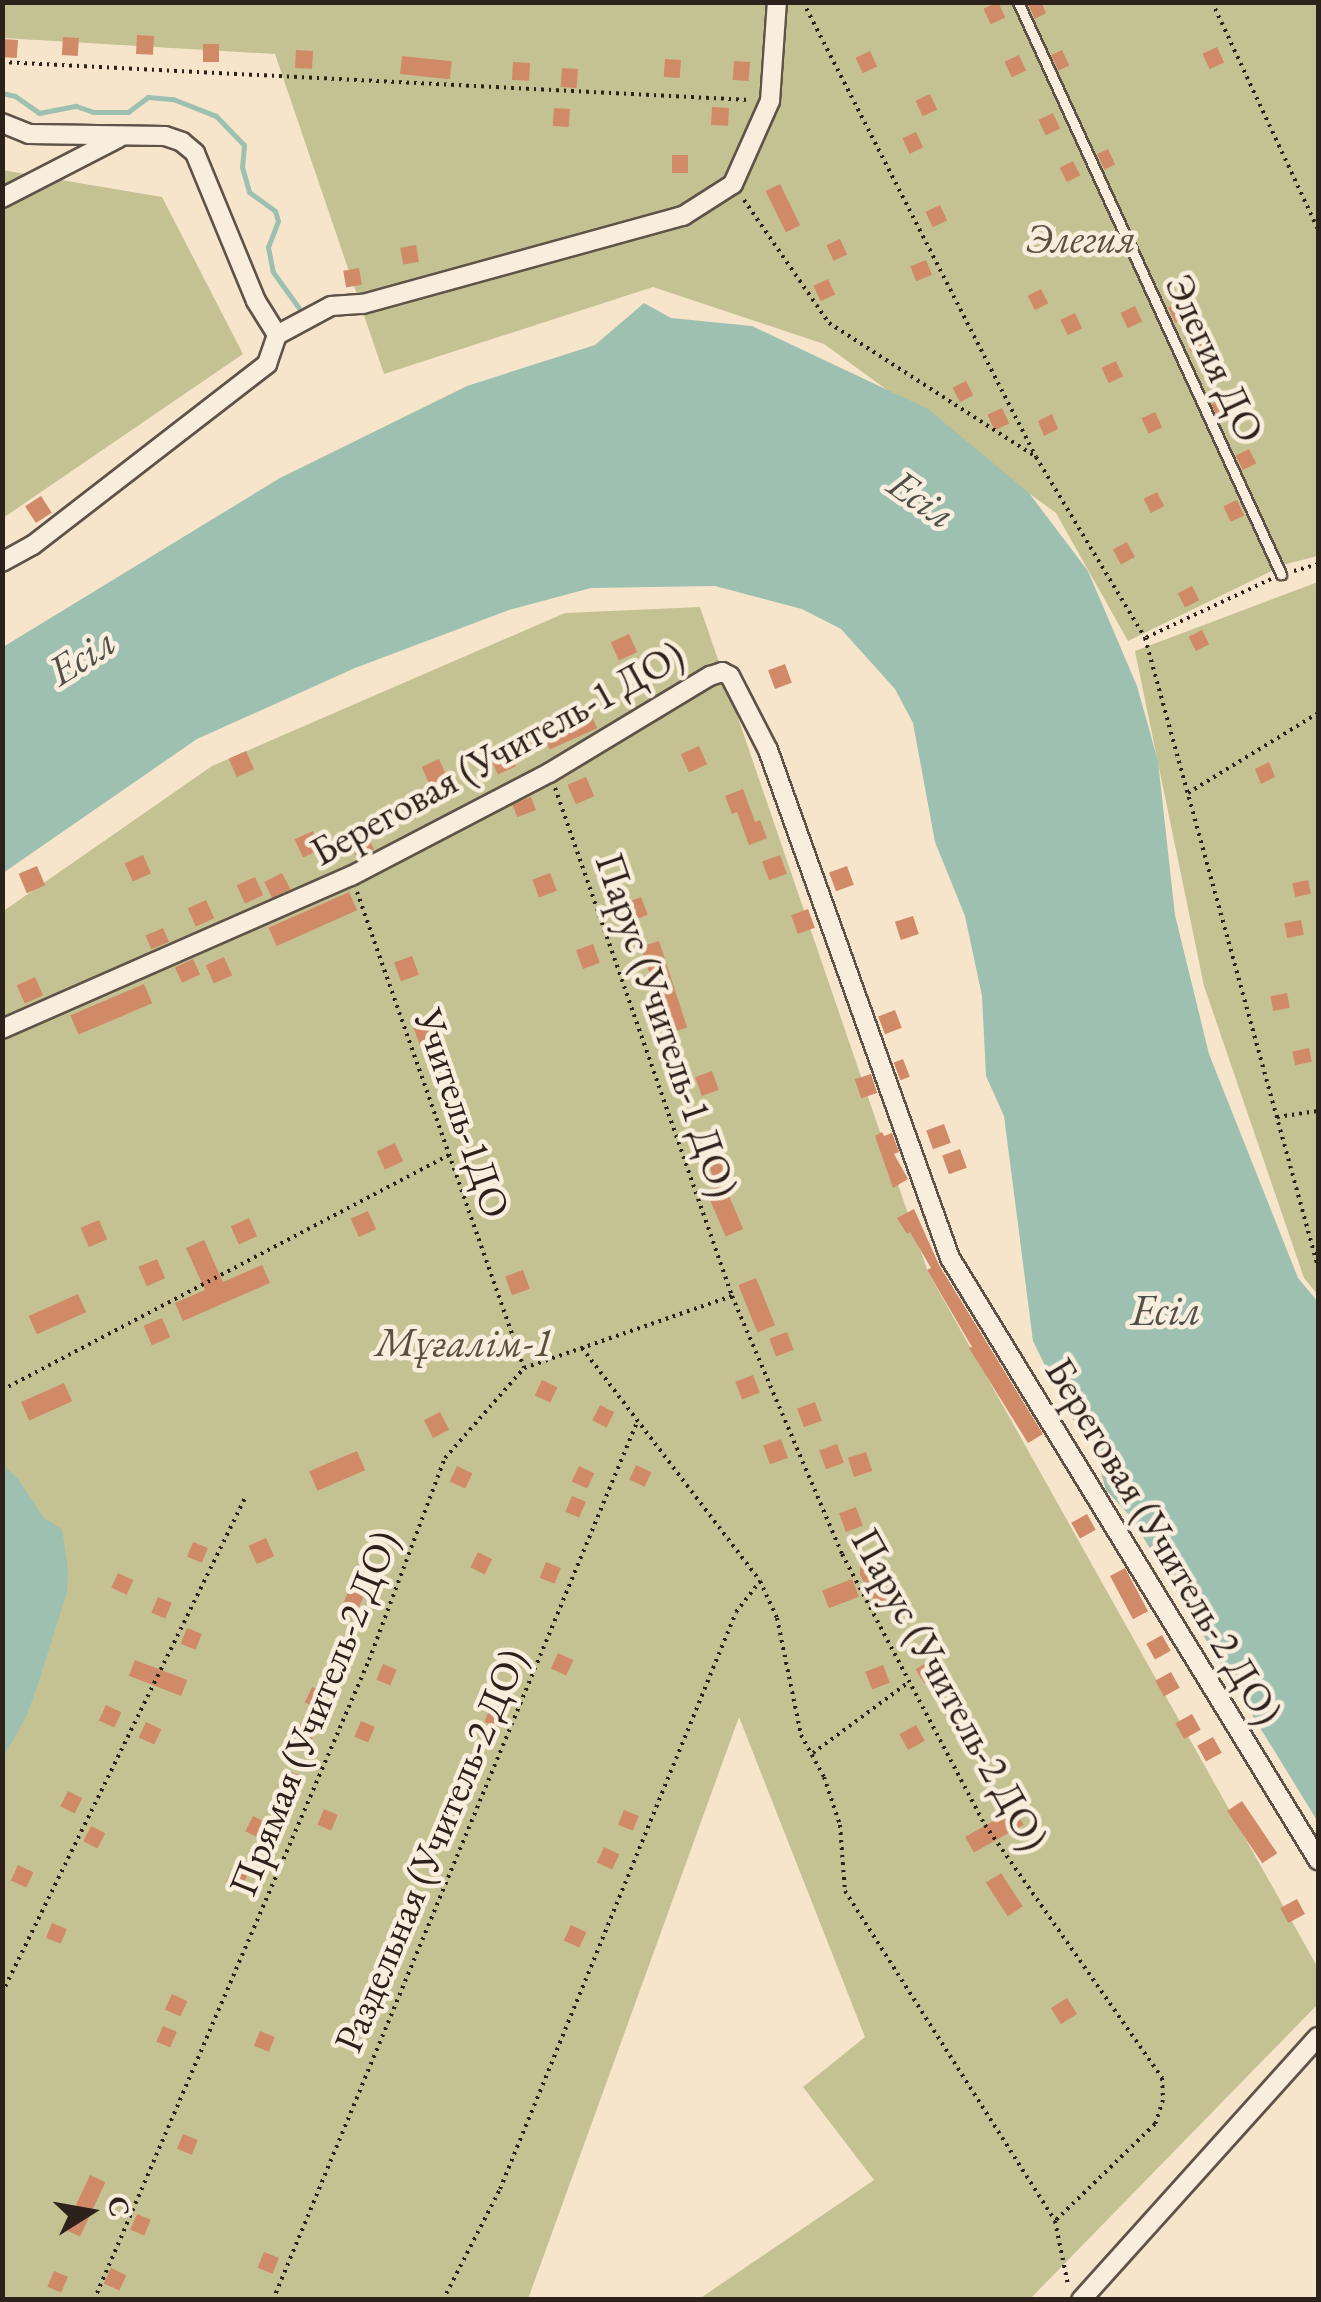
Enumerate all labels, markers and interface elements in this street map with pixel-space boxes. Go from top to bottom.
park label: Элегия [1026,214,1136,262]
street label: Элегия ДО [1155,266,1275,450]
water label: Есіл [879,458,965,540]
water label: Есіл [39,616,125,696]
street label: Береговая (Учитель-1 ДО) [302,630,692,876]
street label: Парус (Учитель-1 ДО) [586,847,748,1203]
street label: Учитель-1ДО [405,1002,521,1224]
water label: Есіл [1131,1285,1201,1335]
park label: Мұғалім-1 [375,1318,553,1366]
street label: Береговая (Учитель-2 ДО) [1035,1349,1293,1733]
street label: Парус (Учитель-2 ДО) [842,1520,1058,1858]
street label: Прямая (Учитель-2 ДО) [218,1524,408,1902]
street label: Раздельная (Учитель-2 ДО) [323,1641,537,2059]
north arrow [40,2162,140,2262]
text: С [100,2193,139,2219]

